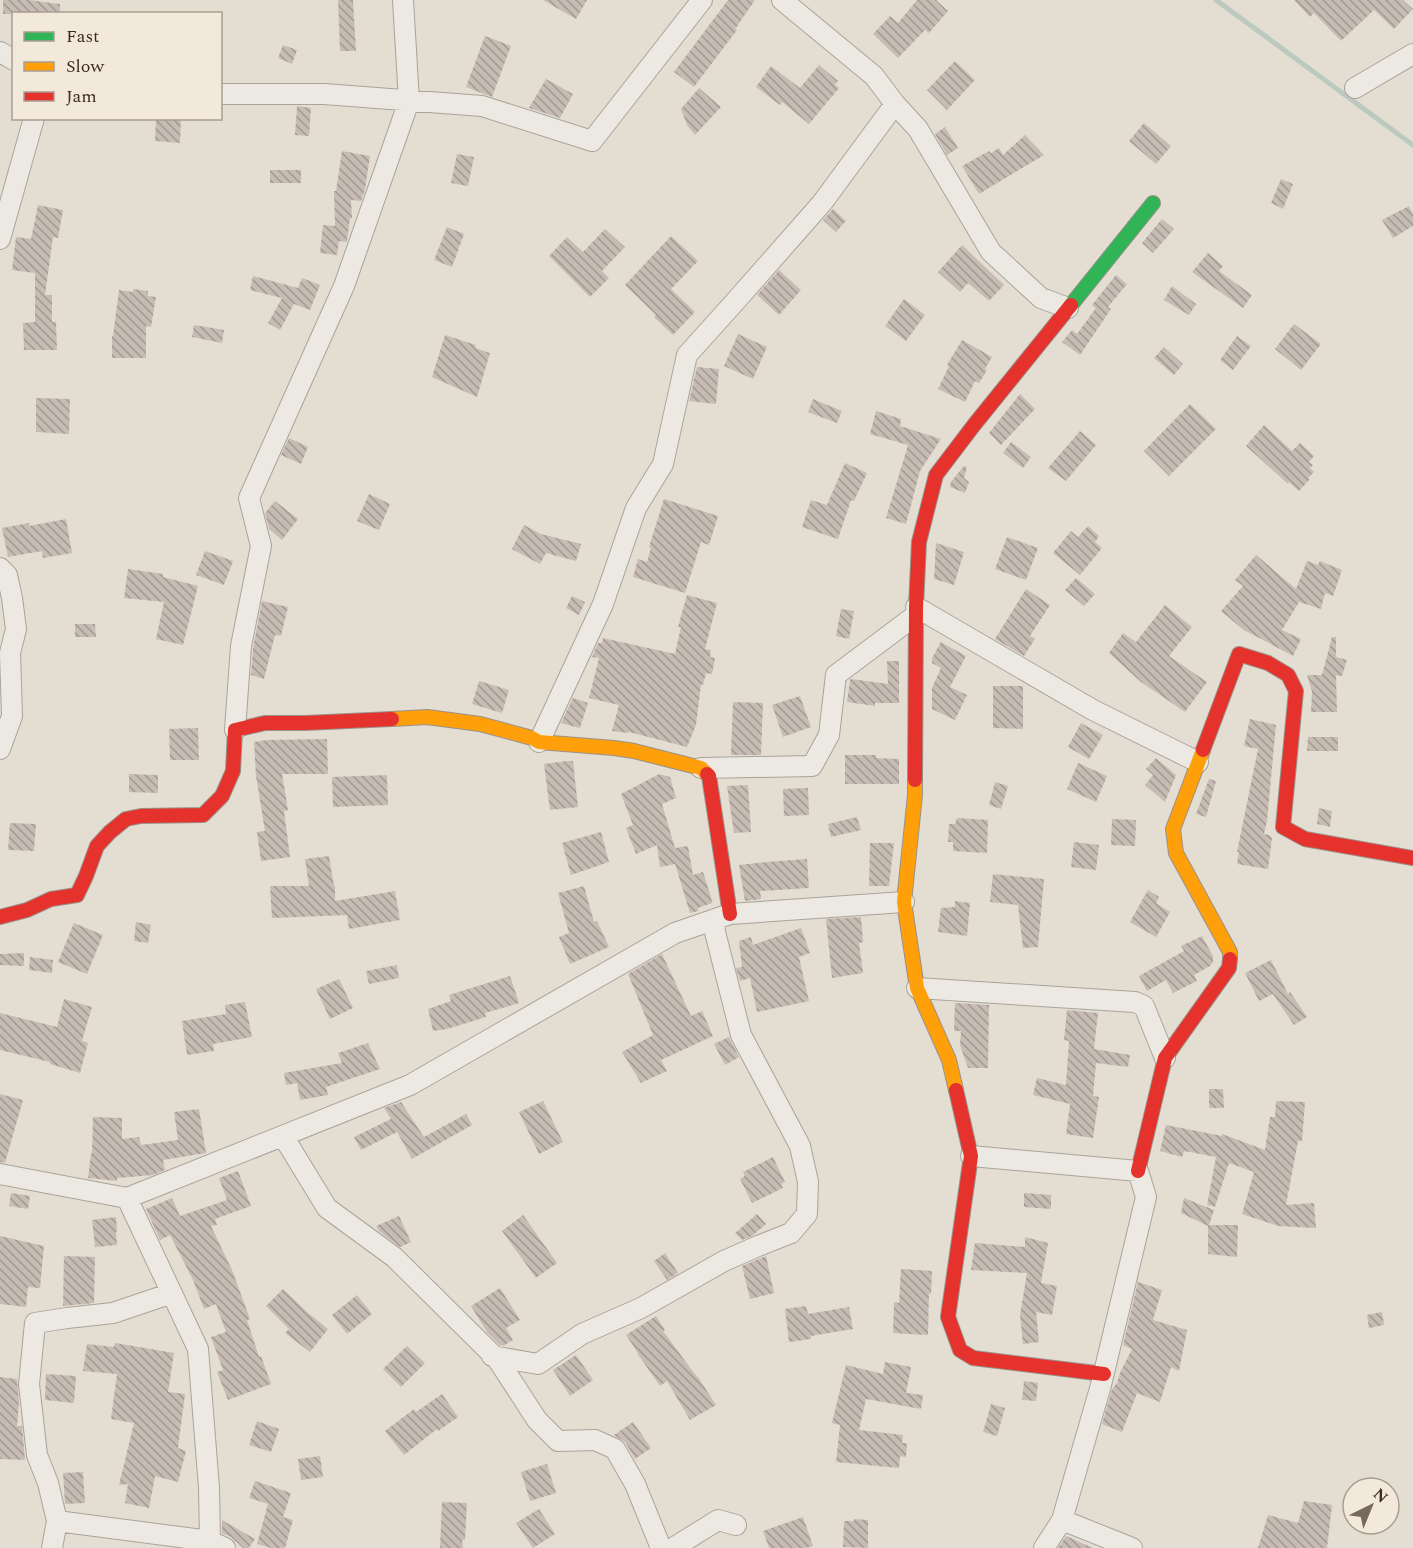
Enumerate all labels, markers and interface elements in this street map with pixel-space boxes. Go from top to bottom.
legend [12,12,222,120]
text: Fast [66,23,99,50]
text: Slow [66,53,105,80]
text: Jam [66,83,97,110]
north arrow [1341,1476,1401,1536]
text: N [1368,1483,1394,1509]

